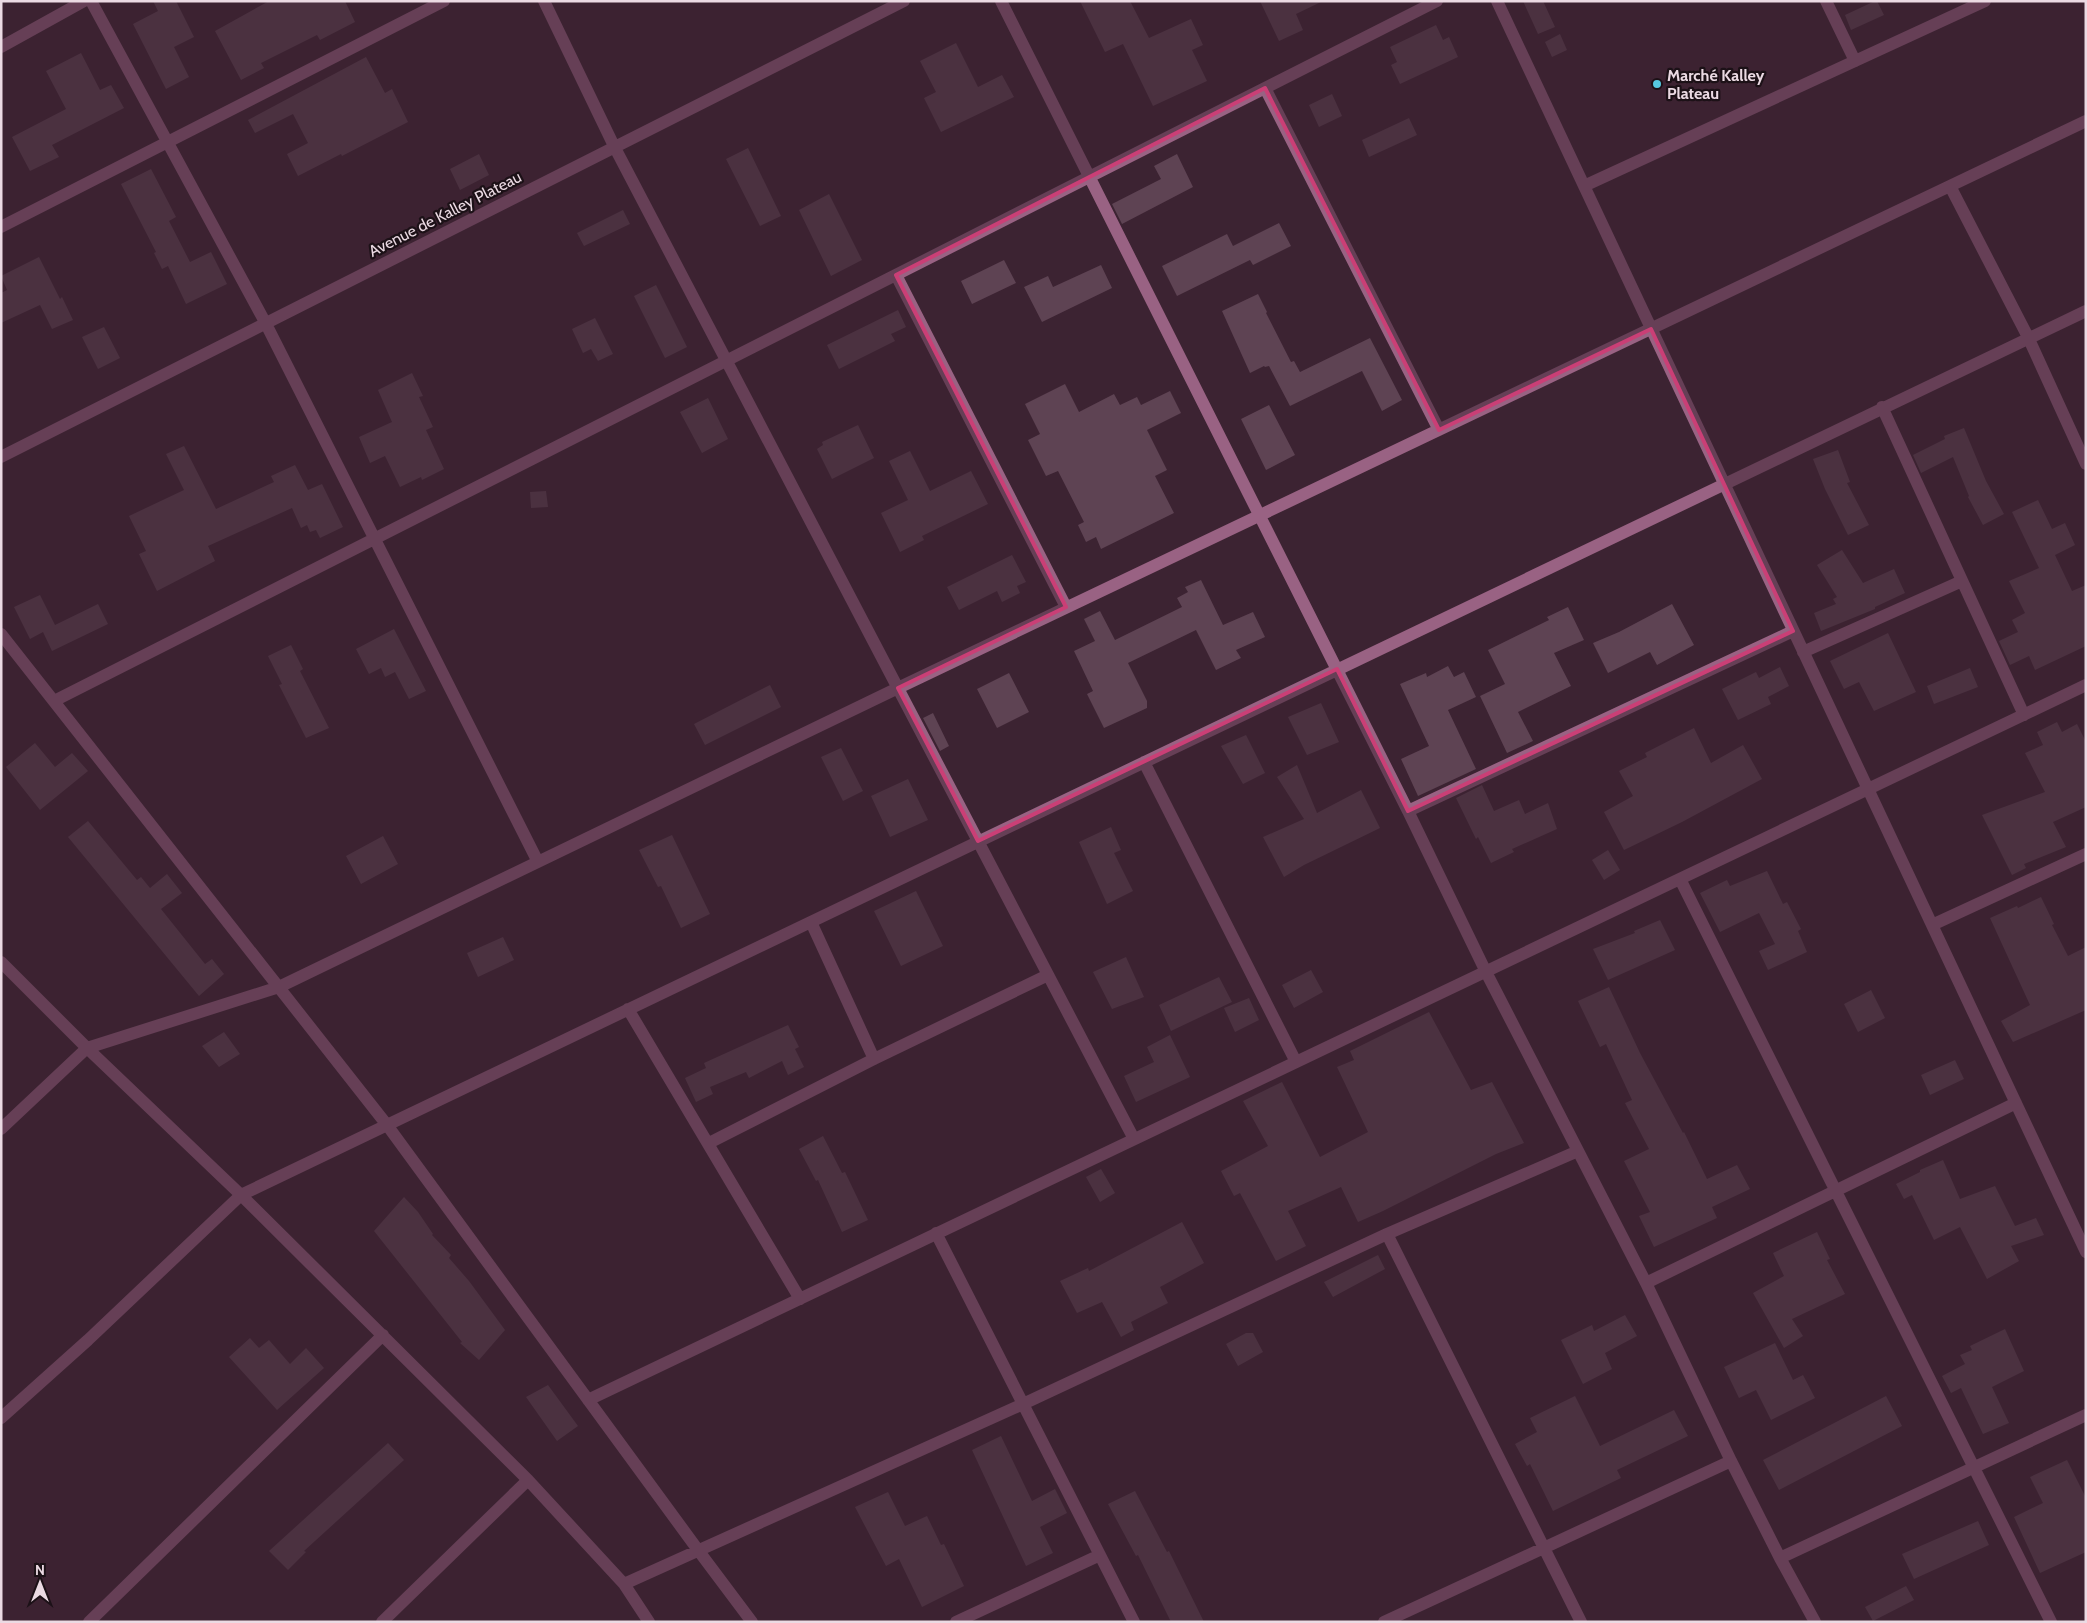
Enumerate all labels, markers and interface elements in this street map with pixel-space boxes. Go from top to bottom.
place label: Marché Kalley Plateau [1667,66,1765,103]
marker: Marché Kalley Plateau [1651,78,1663,90]
street label: Avenue de Kalley Plateau [365,167,525,261]
north arrow [15,1558,65,1608]
text: N [35,1561,45,1579]

